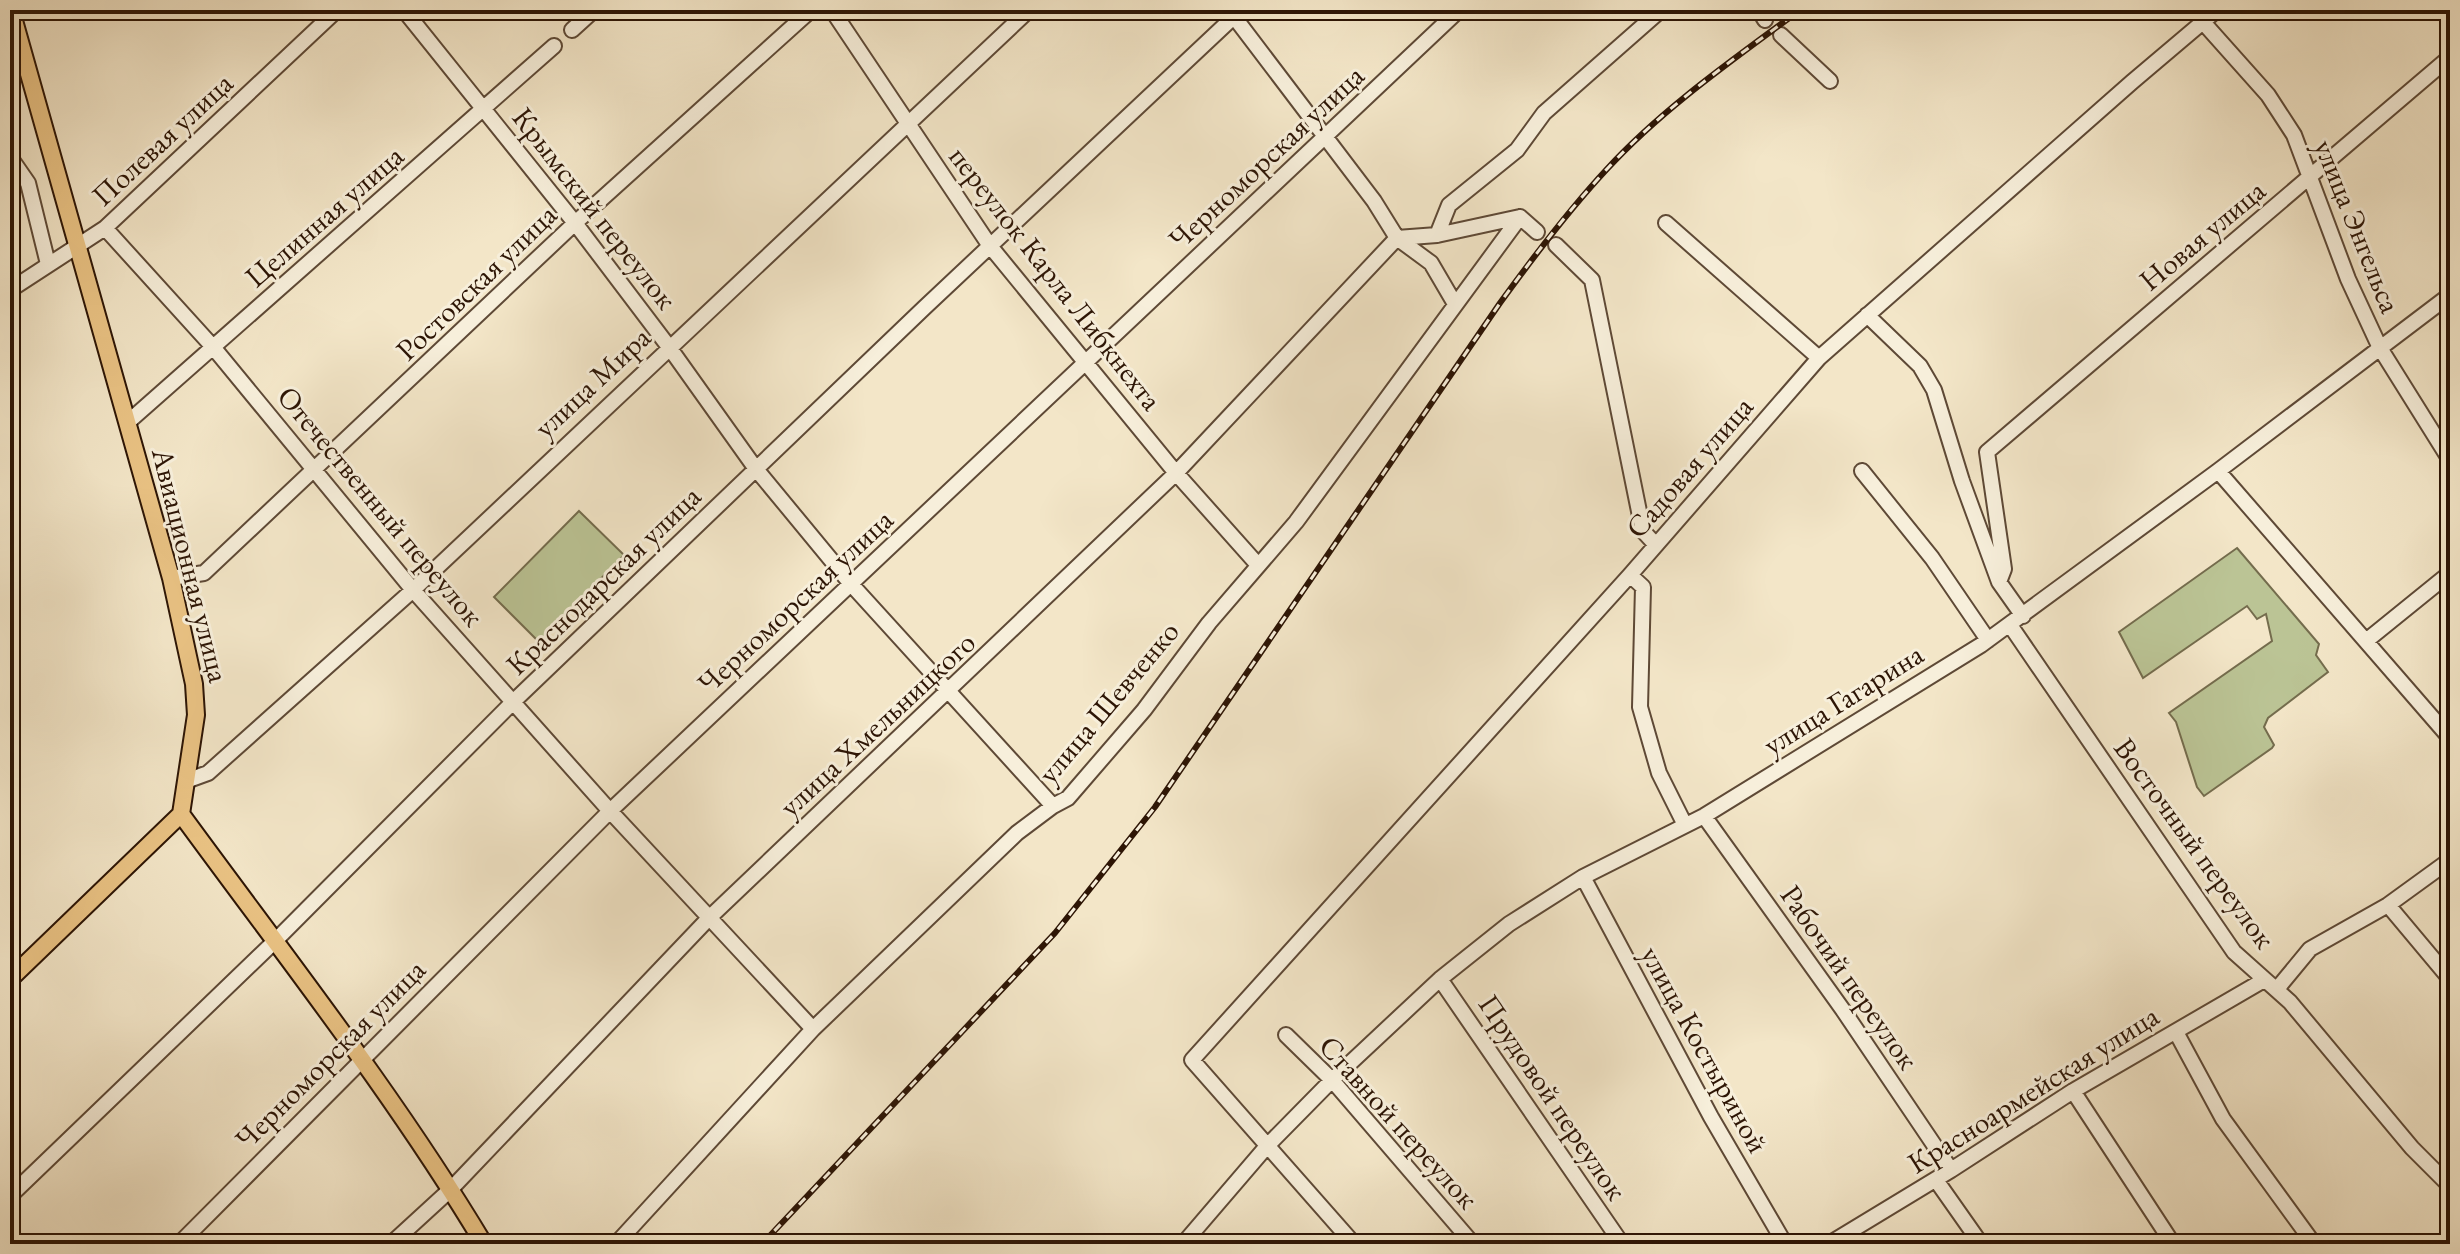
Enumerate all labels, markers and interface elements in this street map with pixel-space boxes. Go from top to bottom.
street label: Черноморская улица [1160,56,1372,258]
street label: Полевая улица [83,64,241,214]
street label: Крымский переулок [504,99,686,317]
street label: улица Энгельса [2305,133,2411,319]
street label: Целинная улица [236,136,412,296]
street label: переулок Карла Либкнехта [941,138,1171,418]
street label: Новая улица [2131,171,2273,299]
street label: Ростовская улица [387,195,565,369]
street label: улица Мира [525,318,659,446]
street label: Отечественный переулок [269,378,493,634]
street label: Садовая улица [1617,388,1761,546]
street label: Авиационная улица [143,443,239,686]
street label: Краснодарская улица [497,477,709,683]
street label: Черноморская улица [689,500,901,702]
street label: улица Шевченко [1029,613,1187,791]
street label: улица Хмельницкого [771,623,983,825]
street label: улица Гагарина [1756,634,1930,764]
street label: Восточный переулок [2105,730,2285,956]
street label: Рабочий переулок [1772,877,1928,1077]
street label: улица Костыриной [1632,939,1778,1159]
street label: Черноморская улица [226,950,434,1158]
street label: Прудовой переулок [1470,987,1636,1207]
street label: Красноармейская улица [1900,996,2166,1182]
street label: Ставной переулок [1311,1027,1487,1217]

